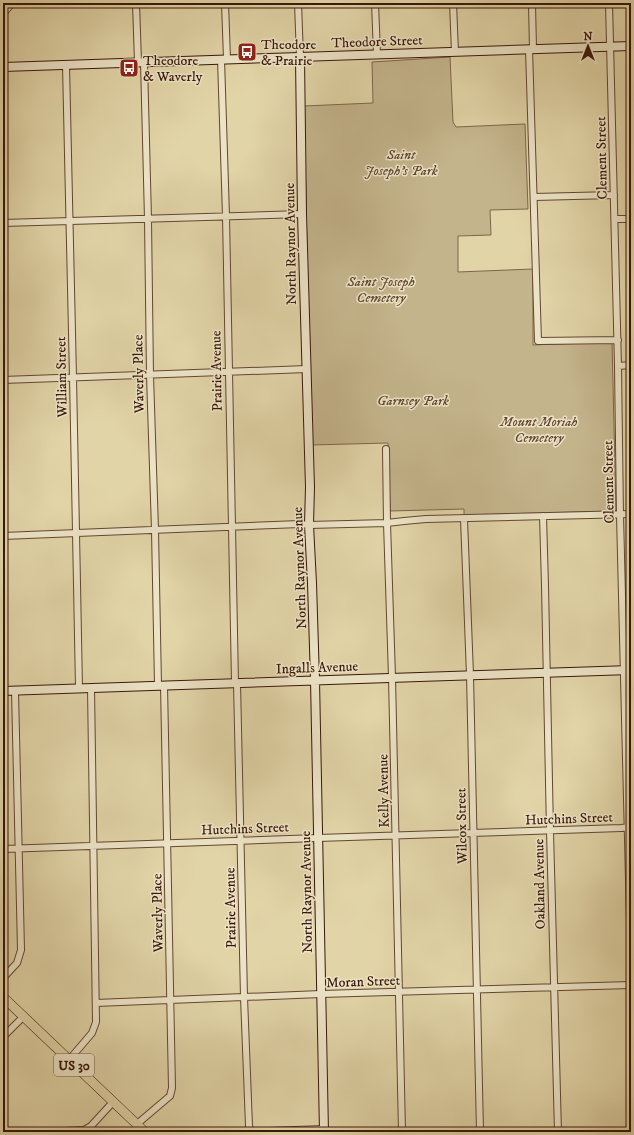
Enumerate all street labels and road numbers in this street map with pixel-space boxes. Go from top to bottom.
street label: Theodore Street [331,31,424,53]
street label: Clement Street [592,116,612,200]
street label: North Raynor Avenue [281,182,301,305]
street label: Prairie Avenue [207,330,227,412]
street label: Waverly Place [129,334,149,414]
street label: William Street [52,336,72,419]
street label: Clement Street [599,440,619,524]
street label: North Raynor Avenue [289,506,311,629]
street label: Ingalls Avenue [276,658,359,678]
street label: Kelly Avenue [374,754,394,828]
street label: Wilcox Street [452,787,472,865]
street label: Hutchins Street [525,808,614,830]
street label: Hutchins Street [201,818,290,840]
street label: North Raynor Avenue [297,830,317,953]
street label: Oakland Avenue [530,838,550,929]
street label: Prairie Avenue [221,867,241,949]
street label: Waverly Place [148,873,168,953]
street label: Moran Street [326,972,401,992]
road number: US 30 [54,1054,94,1076]

